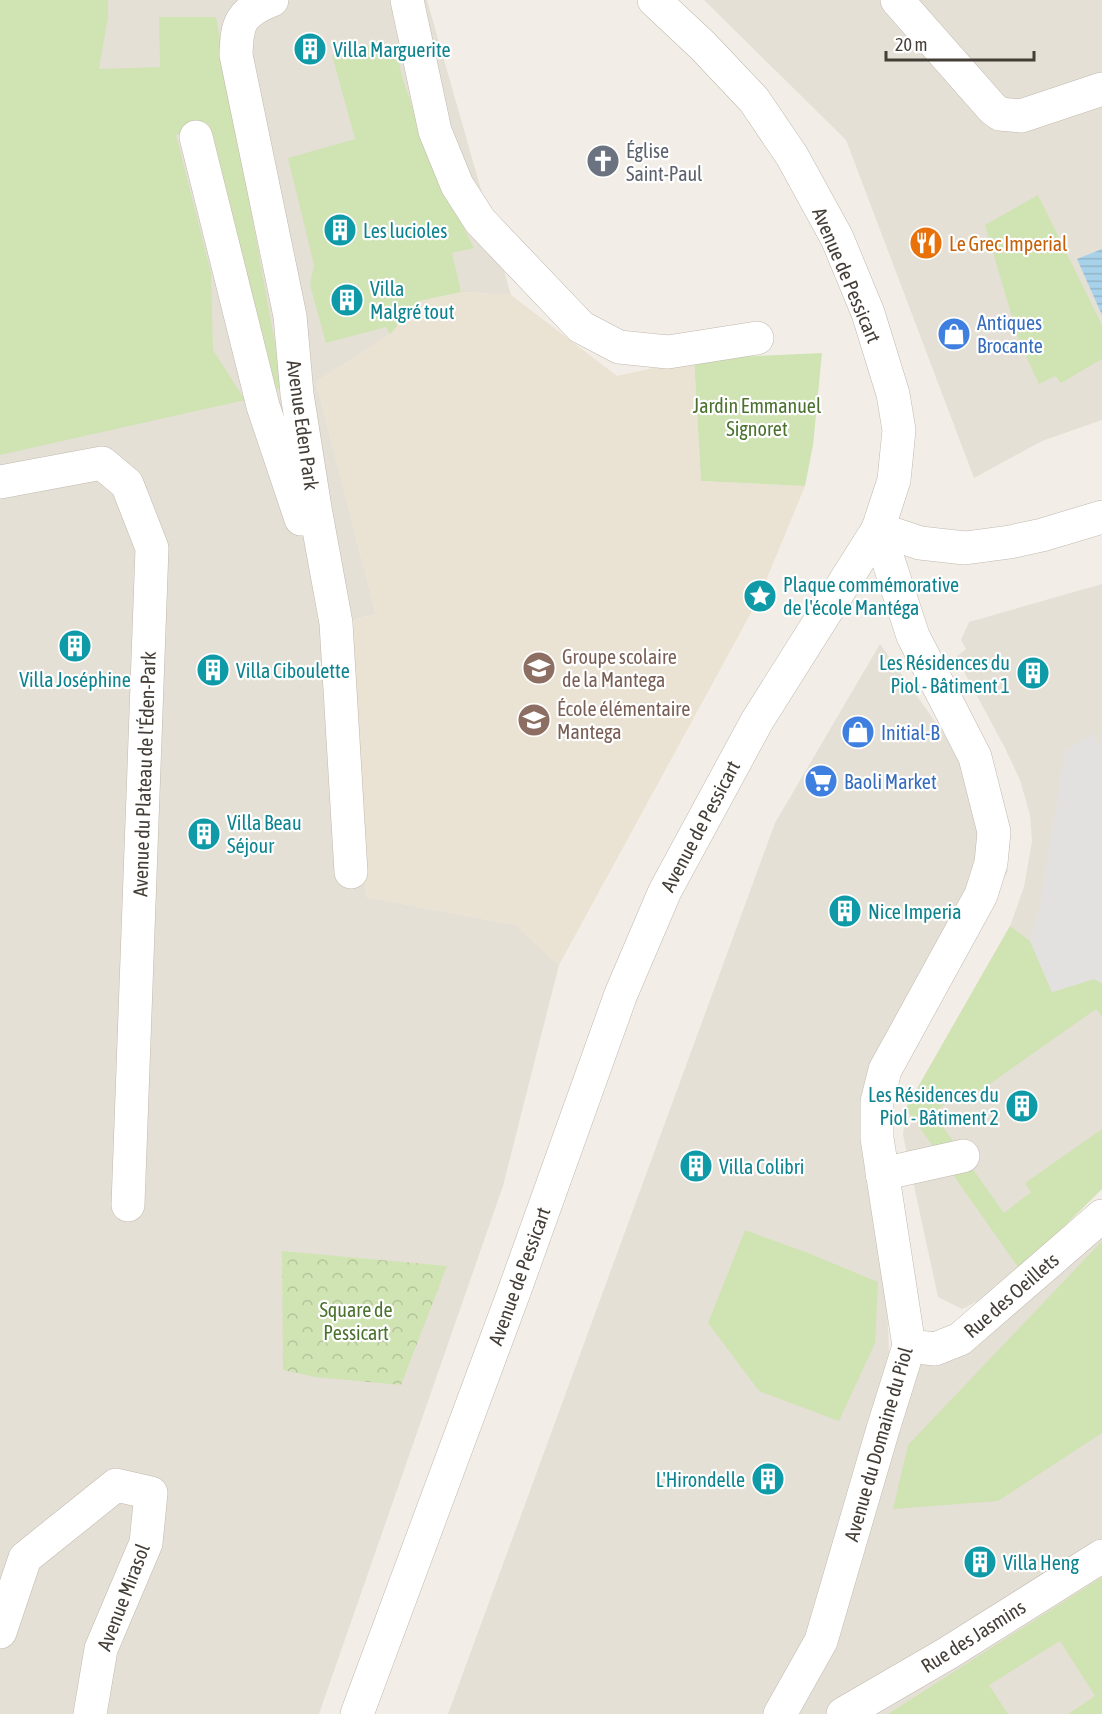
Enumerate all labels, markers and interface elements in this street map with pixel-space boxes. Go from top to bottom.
scale bar [886,24,1034,62]
building icon: Villa Marguerite [292,31,328,67]
text: 20 m [895,34,927,55]
place label: Villa Marguerite [333,38,451,61]
place label: Église Saint-Paul [626,139,703,185]
church icon: Église Saint-Paul [585,143,621,179]
street label: Avenue de Pessicart [808,204,886,346]
building icon: Les lucioles [322,212,358,248]
place label: Les lucioles [363,219,447,242]
restaurant icon: Le Grec Imperial [908,225,944,261]
place label: Le Grec Imperial [949,232,1068,255]
place label: Villa Malgré tout [370,277,455,323]
building icon: Villa Malgré tout [329,282,365,318]
place label: Antiques Brocante [977,311,1043,357]
shop icon: Antiques Brocante [936,316,972,352]
street label: Avenue Eden Park [282,359,324,492]
park label: Jardin Emmanuel Signoret [693,394,822,440]
place label: Plaque commémorative de l'école Mantéga [783,573,959,619]
place icon: Plaque commémorative de l'école Mantéga [742,578,778,614]
building icon: Villa Joséphine [57,628,93,664]
place label: Groupe scolaire de la Mantega [562,645,677,691]
school or university icon: Groupe scolaire de la Mantega [521,650,557,686]
street label: Avenue du Plateau de l'Éden-Park [128,651,160,897]
place label: Les Résidences du Piol - Bâtiment 1 [879,651,1010,697]
building icon: Villa Ciboulette [195,652,231,688]
building icon: Les Résidences du Piol - Bâtiment 1 [1015,655,1051,691]
place label: Villa Ciboulette [236,659,350,682]
place label: Villa Joséphine [19,668,131,691]
place label: École élémentaire Mantega [557,697,690,743]
school or university icon: École élémentaire Mantega [516,702,552,738]
shop icon: Initial-B [840,714,876,750]
place label: Initial-B [881,721,940,744]
street label: Avenue de Pessicart [656,756,744,895]
supermarket icon: Baoli Market [803,763,839,799]
place label: Baoli Market [844,770,937,793]
place label: Villa Beau Séjour [227,811,302,857]
building icon: Villa Beau Séjour [186,816,222,852]
building icon: Nice Imperia [827,893,863,929]
place label: Nice Imperia [868,900,961,923]
place label: Les Résidences du Piol - Bâtiment 2 [868,1083,999,1129]
building icon: Les Résidences du Piol - Bâtiment 2 [1004,1088,1040,1124]
building icon: Villa Colibri [678,1148,714,1184]
place label: Villa Colibri [719,1155,804,1178]
street label: Avenue de Pessicart [483,1204,555,1348]
street label: Rue des Oeillets [959,1248,1063,1342]
park label: Square de Pessicart [319,1298,393,1344]
street label: Avenue du Domaine du Piol [839,1344,917,1544]
building icon: L'Hirondelle [750,1461,786,1497]
place label: L'Hirondelle [656,1468,745,1491]
street label: Avenue Mirasol [92,1540,154,1654]
building icon: Villa Heng [962,1544,998,1580]
place label: Villa Heng [1003,1551,1079,1574]
street label: Rue des Jasmins [917,1595,1029,1677]

